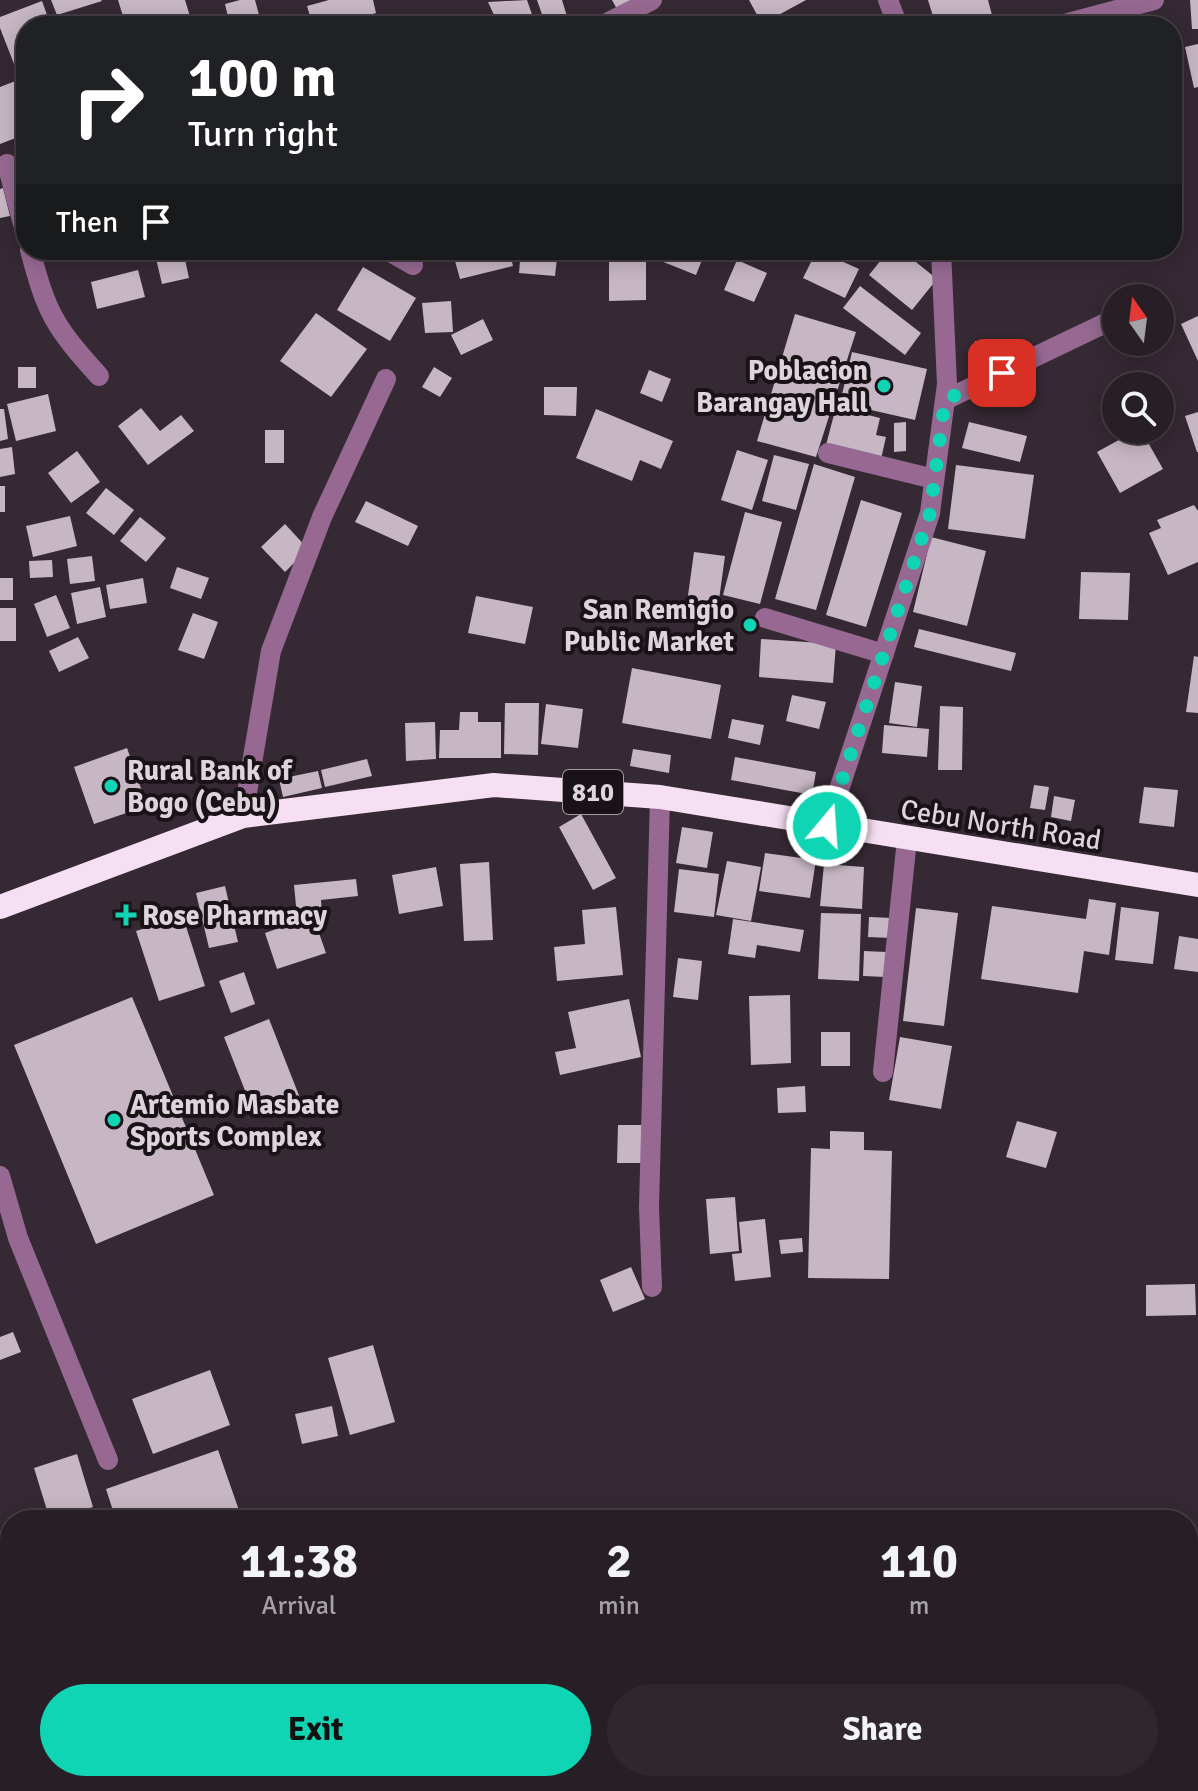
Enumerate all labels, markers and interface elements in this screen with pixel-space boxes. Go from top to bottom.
text: 100 m [188,43,336,112]
icon: right [56,48,160,152]
text: Turn right [188,112,338,157]
icon: arrive [134,200,178,244]
text: Then [56,204,118,241]
north arrow [1102,284,1174,356]
map controls [1102,284,1174,444]
pin [968,339,1036,407]
icon: arrive [980,351,1024,395]
place label: Poblacion Barangay Hall [696,354,868,420]
button: search [1102,372,1174,444]
marker: Poblacion Barangay Hall [875,377,893,395]
place label: San Remigio Public Market [564,593,734,659]
marker: San Remigio Public Market [741,616,759,634]
place label: Rural Bank of Bogo (Cebu) [127,754,293,820]
road number: 810 [563,770,623,814]
marker: Rural Bank of Bogo (Cebu) [102,777,120,795]
position arrow [785,784,869,868]
street label: Cebu North Road [898,792,1104,858]
place label: Rose Pharmacy [142,899,327,933]
marker: Rose Pharmacy [117,906,135,924]
place label: Artemio Masbate Sports Complex [130,1088,339,1154]
marker: Artemio Masbate Sports Complex [105,1111,123,1129]
text: 11:38 [240,1532,358,1591]
text: 2 [606,1532,632,1591]
text: 110 [880,1532,958,1591]
text: Arrival [262,1590,336,1622]
text: min [598,1590,640,1622]
text: m [909,1590,929,1622]
button: Exit [40,1684,591,1776]
button: Share [607,1684,1158,1776]

